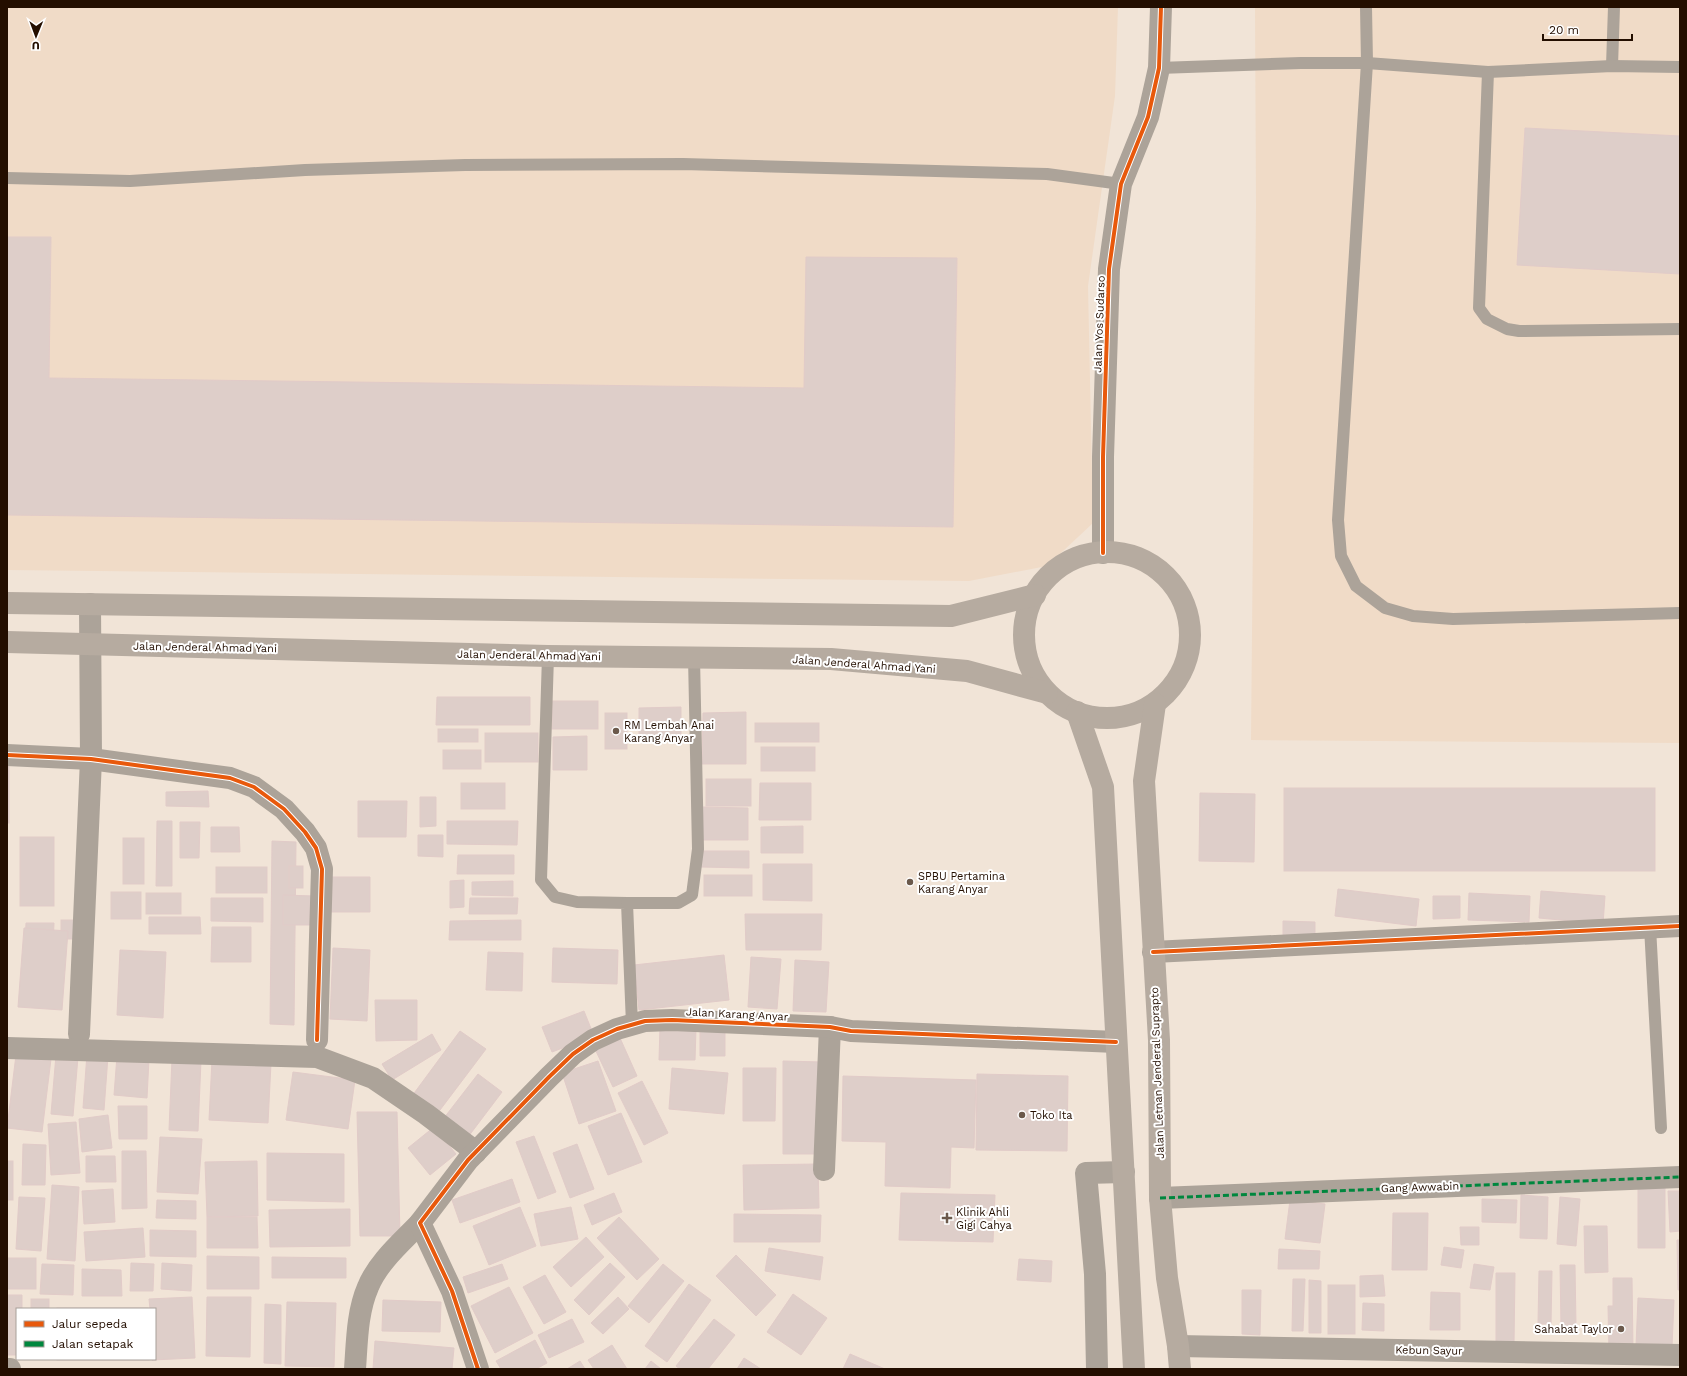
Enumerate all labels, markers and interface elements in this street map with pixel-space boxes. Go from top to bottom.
north arrow [16,16,56,56]
scale bar [1543,16,1632,42]
text: 20 m [1549,23,1579,37]
text: U [32,39,40,52]
street label: Jalan Yos Sudarso [1091,275,1108,373]
street label: Jalan Jenderal Ahmad Yani [133,640,277,655]
street label: Jalan Jenderal Ahmad Yani [457,648,601,663]
street label: Jalan Jenderal Ahmad Yani [792,653,936,676]
place label: RM Lembah Anai Karang Anyar [624,719,714,745]
marker: RM Lembah Anai Karang Anyar [611,726,621,736]
place label: SPBU Pertamina Karang Anyar [918,870,1005,896]
marker: SPBU Pertamina Karang Anyar [905,877,915,887]
street label: Jalan Letnan Jenderal Suprapto [1148,987,1167,1159]
street label: Jalan Karang Anyar [686,1005,789,1024]
place label: Toko Ita [1030,1109,1073,1122]
marker: Toko Ita [1017,1110,1027,1120]
street label: Gang Awwabin [1381,1180,1459,1195]
place label: Klinik Ahli Gigi Cahya [956,1206,1012,1232]
marker: Klinik Ahli Gigi Cahya [941,1212,953,1224]
legend [16,1308,156,1360]
text: Jalur sepeda [52,1317,127,1331]
place label: Sahabat Taylor [1534,1323,1613,1336]
marker: Sahabat Taylor [1616,1324,1626,1334]
text: Jalan setapak [52,1337,134,1351]
street label: Kebun Sayur [1395,1343,1463,1358]

